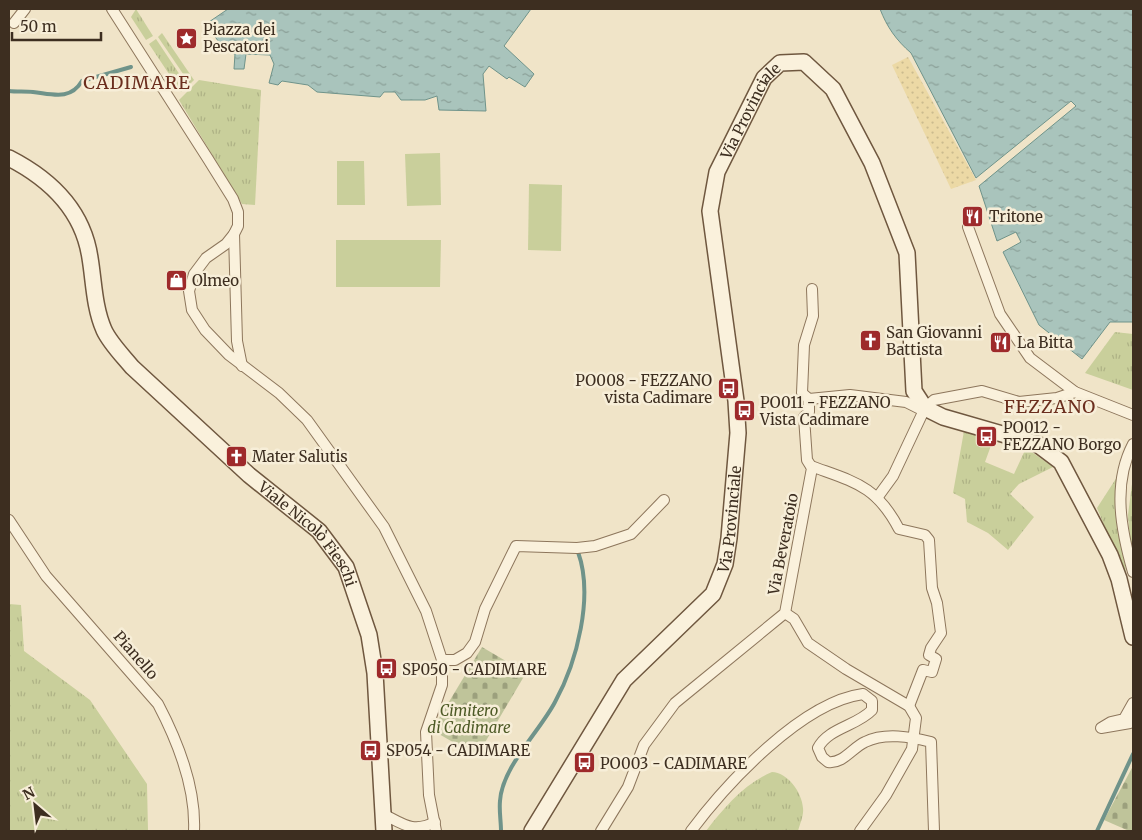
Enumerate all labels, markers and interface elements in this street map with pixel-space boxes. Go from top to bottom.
scale bar [12,10,101,42]
text: 50 m [20,17,57,36]
place label: Piazza dei Pescatori [203,20,276,56]
place icon: Piazza dei Pescatori [175,26,199,50]
street label: Via Provinciale [715,58,784,163]
district label: CADIMARE [83,71,191,94]
restaurant icon: Tritone [961,204,985,228]
place label: Tritone [989,207,1043,226]
shop icon: Olmeo [164,268,188,292]
place label: Olmeo [192,271,239,290]
place label: San Giovanni Battista [886,323,982,359]
church icon: San Giovanni Battista [858,329,882,353]
restaurant icon: La Bitta [989,330,1013,354]
place label: La Bitta [1017,333,1073,352]
place label: PO008 - FEZZANO vista Cadimare [575,371,712,407]
bus stop icon: PO008 - FEZZANO vista Cadimare [716,377,740,401]
place label: PO011 - FEZZANO Vista Cadimare [759,393,891,429]
district label: FEZZANO [1004,395,1096,418]
bus stop icon: PO011 - FEZZANO Vista Cadimare [732,399,756,423]
place label: PO012 - FEZZANO Borgo [1003,418,1121,454]
bus stop icon: PO012 - FEZZANO Borgo [975,424,999,448]
church icon: Mater Salutis [224,444,248,468]
place label: Mater Salutis [252,447,348,466]
street label: Via Provinciale [713,465,745,576]
street label: Viale Nicolò Fieschi [254,476,361,589]
street label: Via Beveratoio [764,491,802,597]
street label: Pianello [110,627,162,683]
bus stop icon: SP050 - CADIMARE [374,657,398,681]
place label: SP050 - CADIMARE [402,660,547,679]
park label: Cimitero di Cadimare [427,701,511,737]
bus stop icon: SP054 - CADIMARE [358,738,382,762]
place label: SP054 - CADIMARE [386,741,531,760]
bus stop icon: PO003 - CADIMARE [572,751,596,775]
place label: PO003 - CADIMARE [600,754,747,773]
north arrow [10,780,60,830]
text: N [20,783,38,804]

